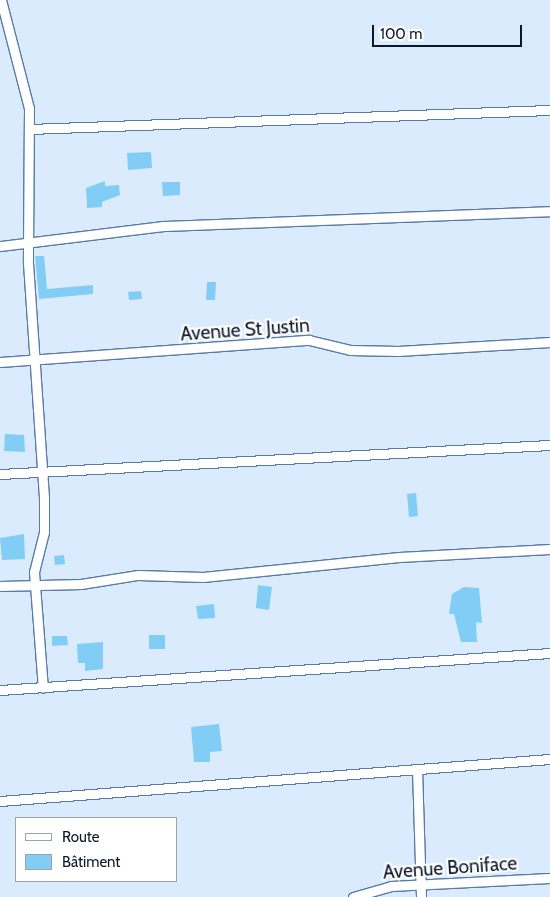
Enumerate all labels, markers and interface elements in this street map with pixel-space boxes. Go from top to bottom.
scale bar [375,15,525,47]
text: 100 m [380,25,422,43]
street label: Avenue St Justin [180,314,310,346]
legend [15,817,178,882]
text: Route [62,828,100,846]
street label: Avenue Boniface [382,852,518,884]
text: Bâtiment [62,853,120,871]

